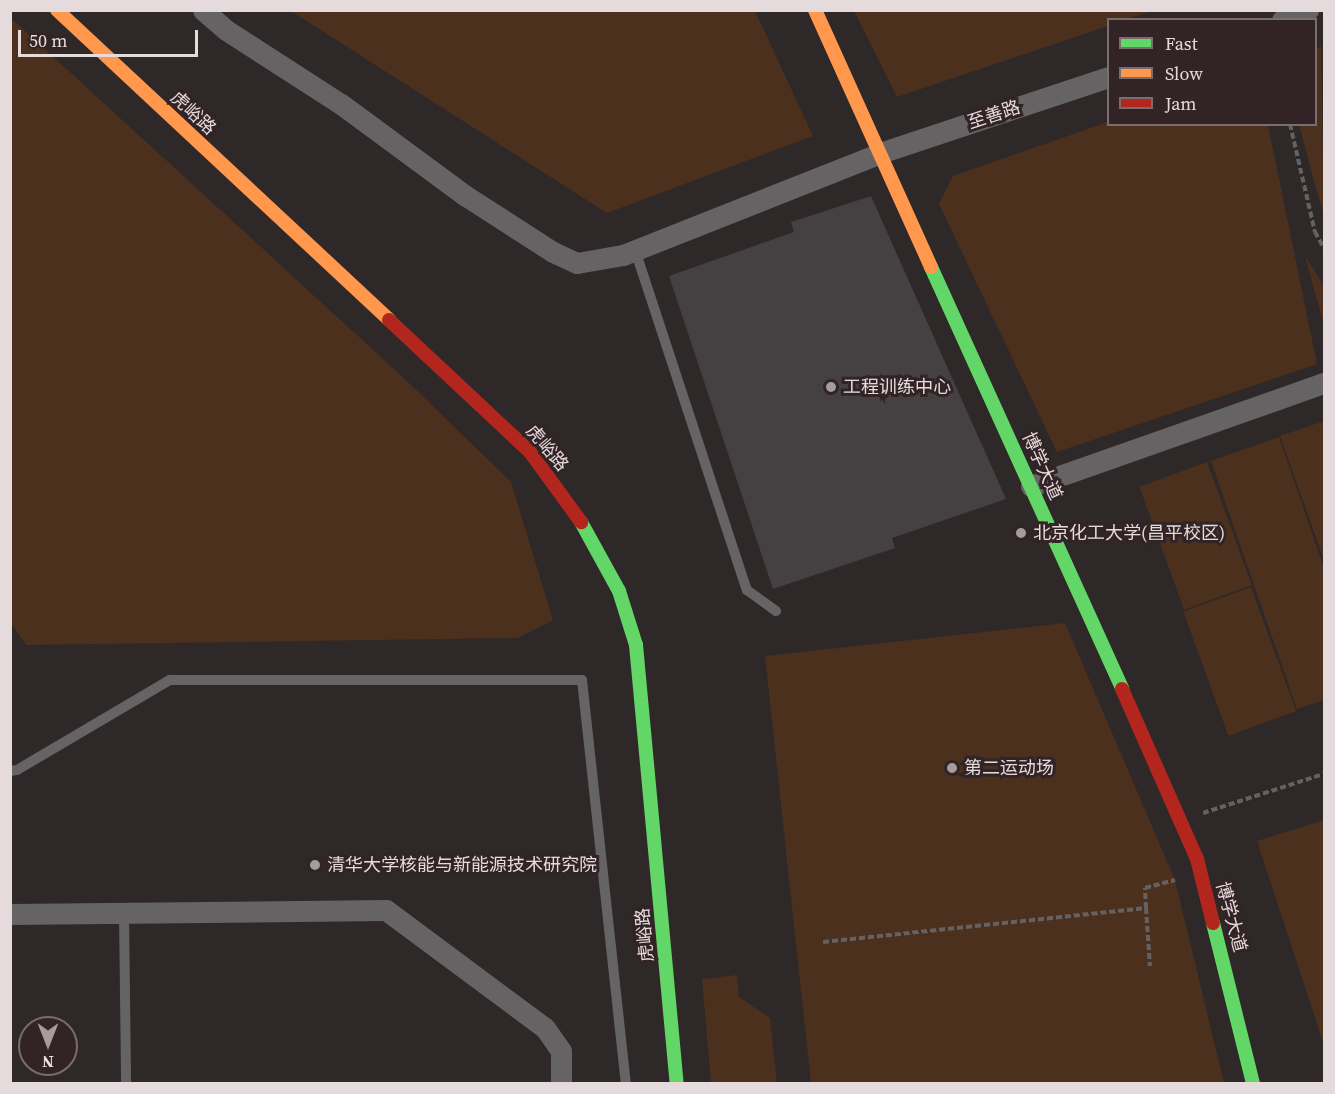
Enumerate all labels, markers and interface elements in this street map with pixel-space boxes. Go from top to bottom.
scale bar [21,18,201,56]
legend [1107,18,1317,126]
text: 50 m [29,28,67,53]
text: Fast [1165,31,1198,56]
text: Slow [1165,61,1203,86]
street label: 虎峪路 [166,87,220,139]
text: Jam [1165,91,1197,116]
street label: 至善路 [965,96,1023,134]
place label: 工程训练中心 [843,376,951,398]
marker: 工程训练中心 [824,380,838,394]
street label: 虎峪路 [521,420,573,476]
street label: 博学大道 [1017,429,1067,503]
place label: 北京化工大学(昌平校区) [1033,522,1225,544]
marker: 北京化工大学(昌平校区) [1014,526,1028,540]
place label: 第二运动场 [964,757,1054,779]
marker: 第二运动场 [945,761,959,775]
place label: 清华大学核能与新能源技术研究院 [327,854,597,876]
marker: 清华大学核能与新能源技术研究院 [308,858,322,872]
street label: 博学大道 [1211,879,1251,955]
street label: 虎峪路 [632,907,658,963]
north arrow [18,1016,78,1076]
text: N [42,1051,54,1073]

